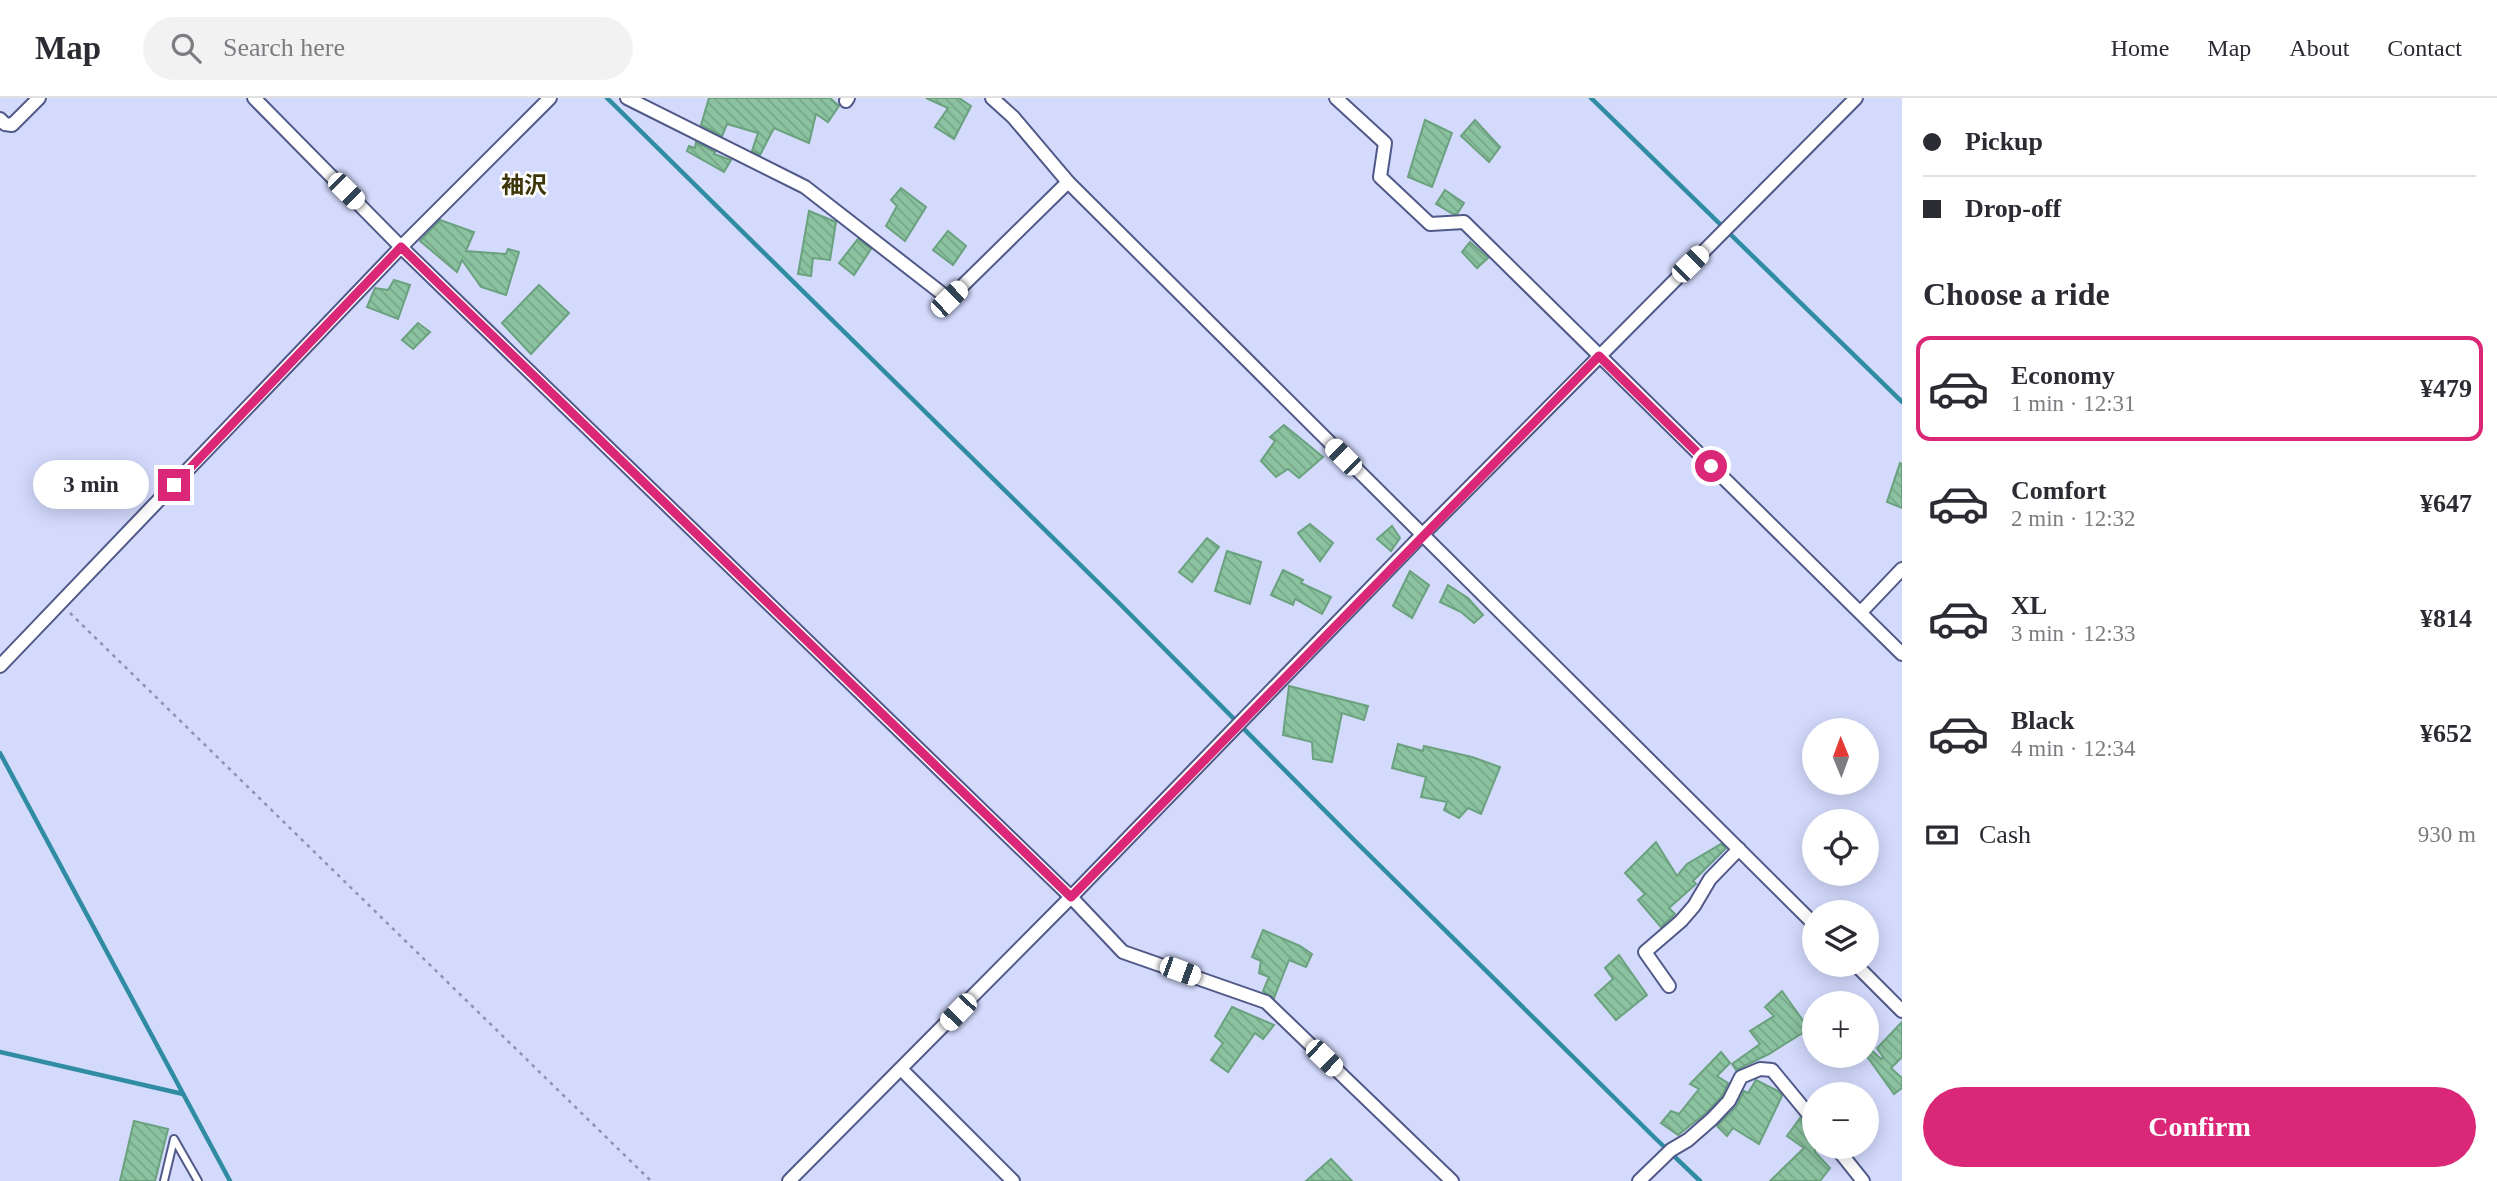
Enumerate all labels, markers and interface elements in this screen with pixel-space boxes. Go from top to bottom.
search box [143,17,633,80]
icon: search [167,29,205,67]
text: Map [35,30,101,66]
text: Search here [223,33,345,62]
text: Home [2111,35,2169,61]
text: Map [2207,35,2251,61]
text: About [2289,35,2349,61]
text: Contact [2387,35,2462,61]
text: Pickup [1965,127,2043,156]
car [324,169,369,213]
district label: 袖沢 [501,173,547,198]
text: Drop-off [1965,194,2061,223]
car [1668,242,1713,286]
text: Choose a ride [1923,276,2110,312]
car [927,277,972,321]
icon: car [1927,357,1990,420]
text: Economy [2011,361,2115,390]
text: ¥479 [2420,374,2472,403]
text: 1 min · 12:31 [2011,391,2136,416]
car [1321,435,1366,479]
route start [1695,450,1727,482]
callout: 3 min [34,460,150,510]
route end [158,469,190,501]
text: 3 min [63,472,119,497]
icon: car [1927,472,1990,535]
text: Comfort [2011,476,2106,505]
text: ¥647 [2420,489,2472,518]
text: 2 min · 12:32 [2011,506,2136,531]
icon: car [1927,587,1990,650]
text: XL [2011,591,2047,620]
text: ¥814 [2420,604,2472,633]
text: 3 min · 12:33 [2011,621,2136,646]
icon: car [1927,702,1990,765]
text: Black [2011,706,2075,735]
north arrow [1802,718,1880,794]
map controls [1802,718,1879,1159]
text: ¥652 [2420,719,2472,748]
text: 4 min · 12:34 [2011,736,2136,761]
button: locate [1802,809,1879,886]
icon: cash [1923,816,1961,854]
text: Cash [1979,820,2031,849]
text: 930 m [2418,822,2476,847]
button: layers [1802,900,1879,977]
car [1157,954,1204,988]
car [936,990,981,1034]
button: + [1802,991,1879,1068]
car [1302,1036,1347,1080]
button: − [1802,1082,1879,1159]
button: Confirm [1923,1087,2476,1167]

